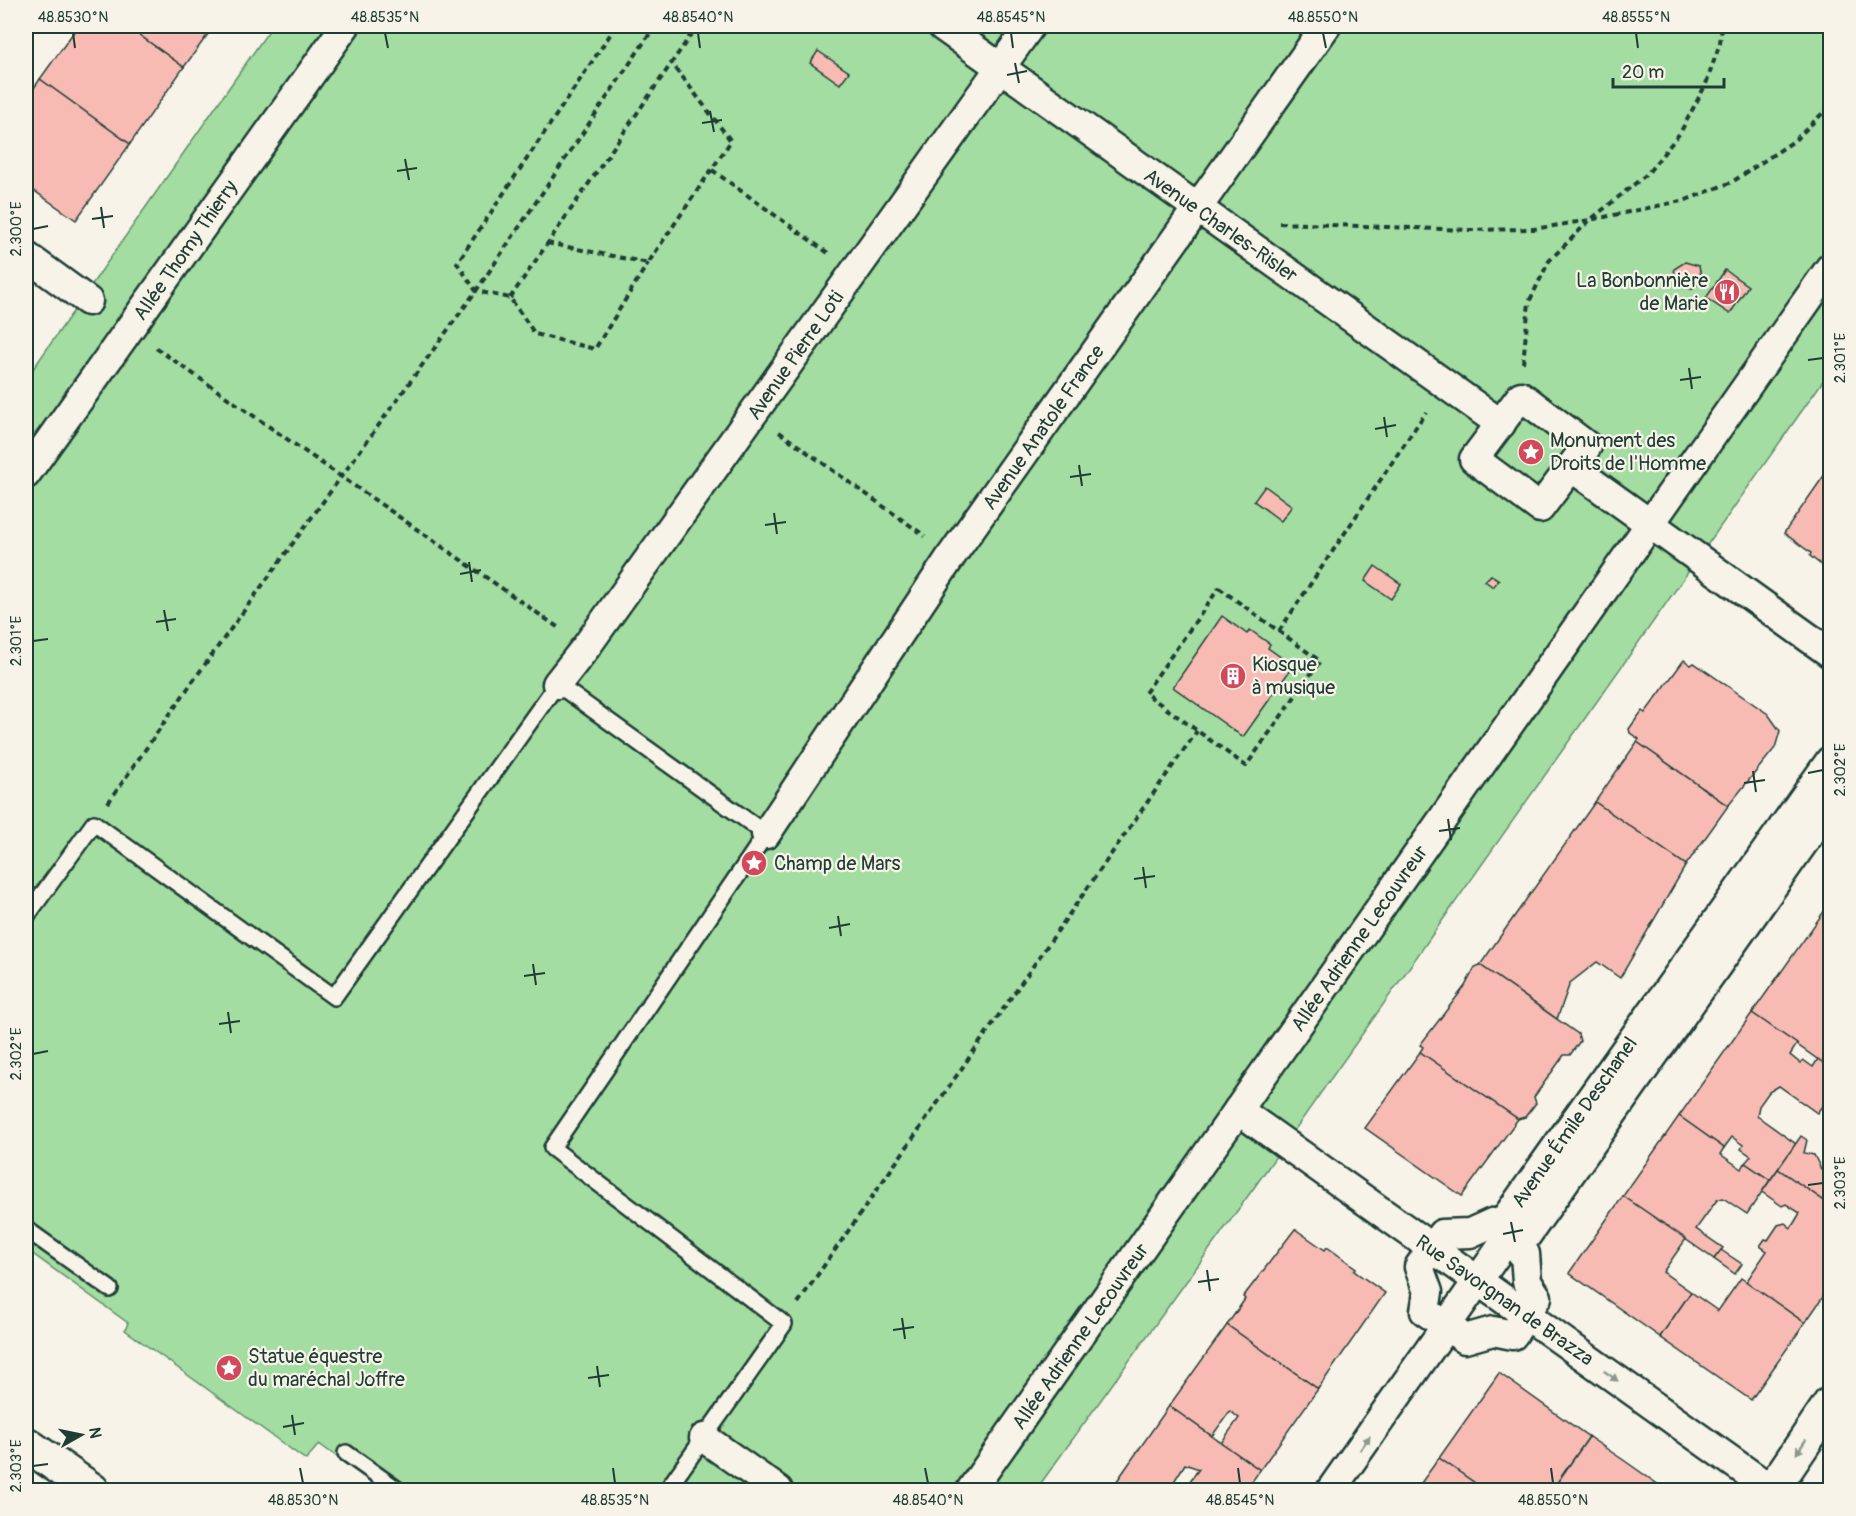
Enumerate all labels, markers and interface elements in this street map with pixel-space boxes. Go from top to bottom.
text: 48.8530°N [38,8,108,27]
text: 48.8535°N [351,8,419,27]
text: 48.8540°N [663,8,733,27]
text: 48.8545°N [977,8,1045,27]
text: 48.8550°N [1288,8,1358,27]
text: 48.8555°N [1602,8,1670,27]
scale bar [1613,51,1724,89]
text: 20 m [1622,61,1664,84]
street label: Avenue Charles-Risler [1139,163,1302,288]
street label: Allée Thomy Thierry [128,175,243,325]
text: 2.300°E [7,201,26,256]
place label: La Bonbonnière de Marie [1576,268,1708,316]
restaurant icon: La Bonbonnière de Marie [1712,277,1742,307]
street label: Avenue Pierre Loti [742,286,849,425]
text: 2.301°E [1831,333,1850,383]
street label: Avenue Anatole France [977,340,1110,515]
place label: Monument des Droits de l'Homme [1550,428,1706,476]
place icon: Monument des Droits de l'Homme [1516,437,1546,467]
text: 2.301°E [7,616,26,666]
place label: Kiosque à musique [1252,652,1335,700]
building icon: Kiosque à musique [1218,661,1248,691]
text: 2.302°E [1831,743,1850,797]
street label: Allée Adrienne Lecouvreur [1285,840,1433,1036]
place icon: Champ de Mars [739,848,769,878]
place label: Champ de Mars [774,851,901,876]
text: 2.302°E [7,1027,26,1081]
street label: Avenue Émile Deschanel [1506,1032,1643,1213]
text: 2.303°E [1831,1156,1850,1210]
street label: Rue Savorgnan de Brazza [1411,1230,1599,1371]
street label: Allée Adrienne Lecouvreur [1006,1238,1154,1434]
place label: Statue équestre du maréchal Joffre [248,1344,405,1392]
place icon: Statue équestre du maréchal Joffre [214,1353,244,1383]
one-way arrow [1603,1370,1619,1382]
north arrow [51,1405,111,1465]
text: N [84,1426,106,1440]
one-way arrow [1359,1435,1371,1451]
text: 2.303°E [7,1439,26,1493]
one-way arrow [1795,1439,1807,1455]
text: 48.8530°N [268,1491,338,1510]
text: 48.8535°N [581,1491,649,1510]
text: 48.8540°N [893,1491,963,1510]
text: 48.8545°N [1206,1491,1274,1510]
text: 48.8550°N [1518,1491,1588,1510]

